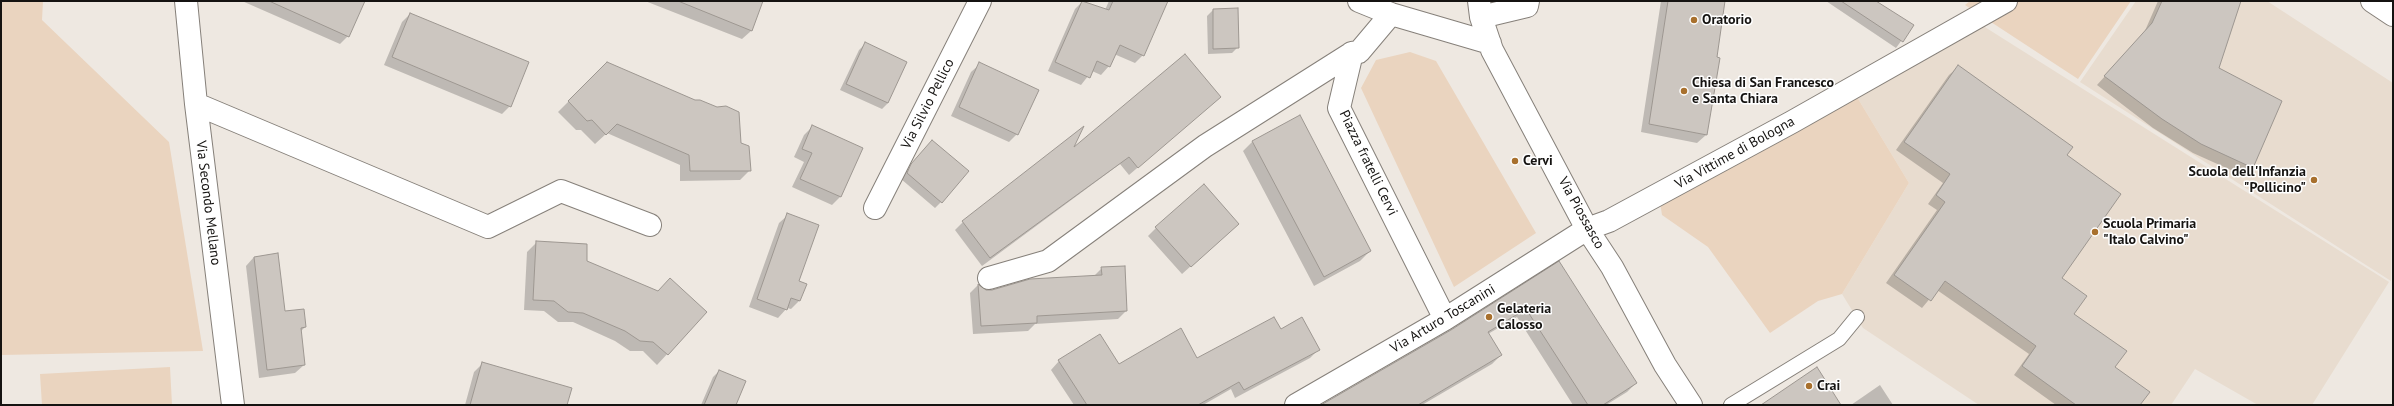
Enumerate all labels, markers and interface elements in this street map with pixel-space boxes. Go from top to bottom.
place label: Oratorio [1702,12,1752,28]
marker: Oratorio [1689,15,1699,25]
street label: Via Silvio Pellico [898,56,958,152]
place label: Chiesa di San Francesco e Santa Chiara [1692,75,1834,108]
marker: Chiesa di San Francesco e Santa Chiara [1679,86,1689,96]
street label: Piazza fratelli Cervi [1335,108,1401,218]
street label: Via Vittime di Bologna [1672,113,1798,193]
street label: Via Secondo Mellano [192,140,224,266]
place label: Cervi [1523,153,1553,169]
marker: Cervi [1510,156,1520,166]
place label: Scuola dell'Infanzia "Pollicino" [2189,164,2306,196]
street label: Via Piossasco [1554,174,1608,252]
marker: Scuola dell'Infanzia "Pollicino" [2309,175,2319,185]
place label: Scuola Primaria "Italo Calvino" [2103,216,2196,248]
marker: Scuola Primaria "Italo Calvino" [2090,227,2100,237]
street label: Via Arturo Toscanini [1387,281,1499,357]
place label: Gelateria Calosso [1497,301,1551,334]
marker: Gelateria Calosso [1484,312,1494,322]
place label: Crai [1817,378,1840,394]
marker: Crai [1804,381,1814,391]

